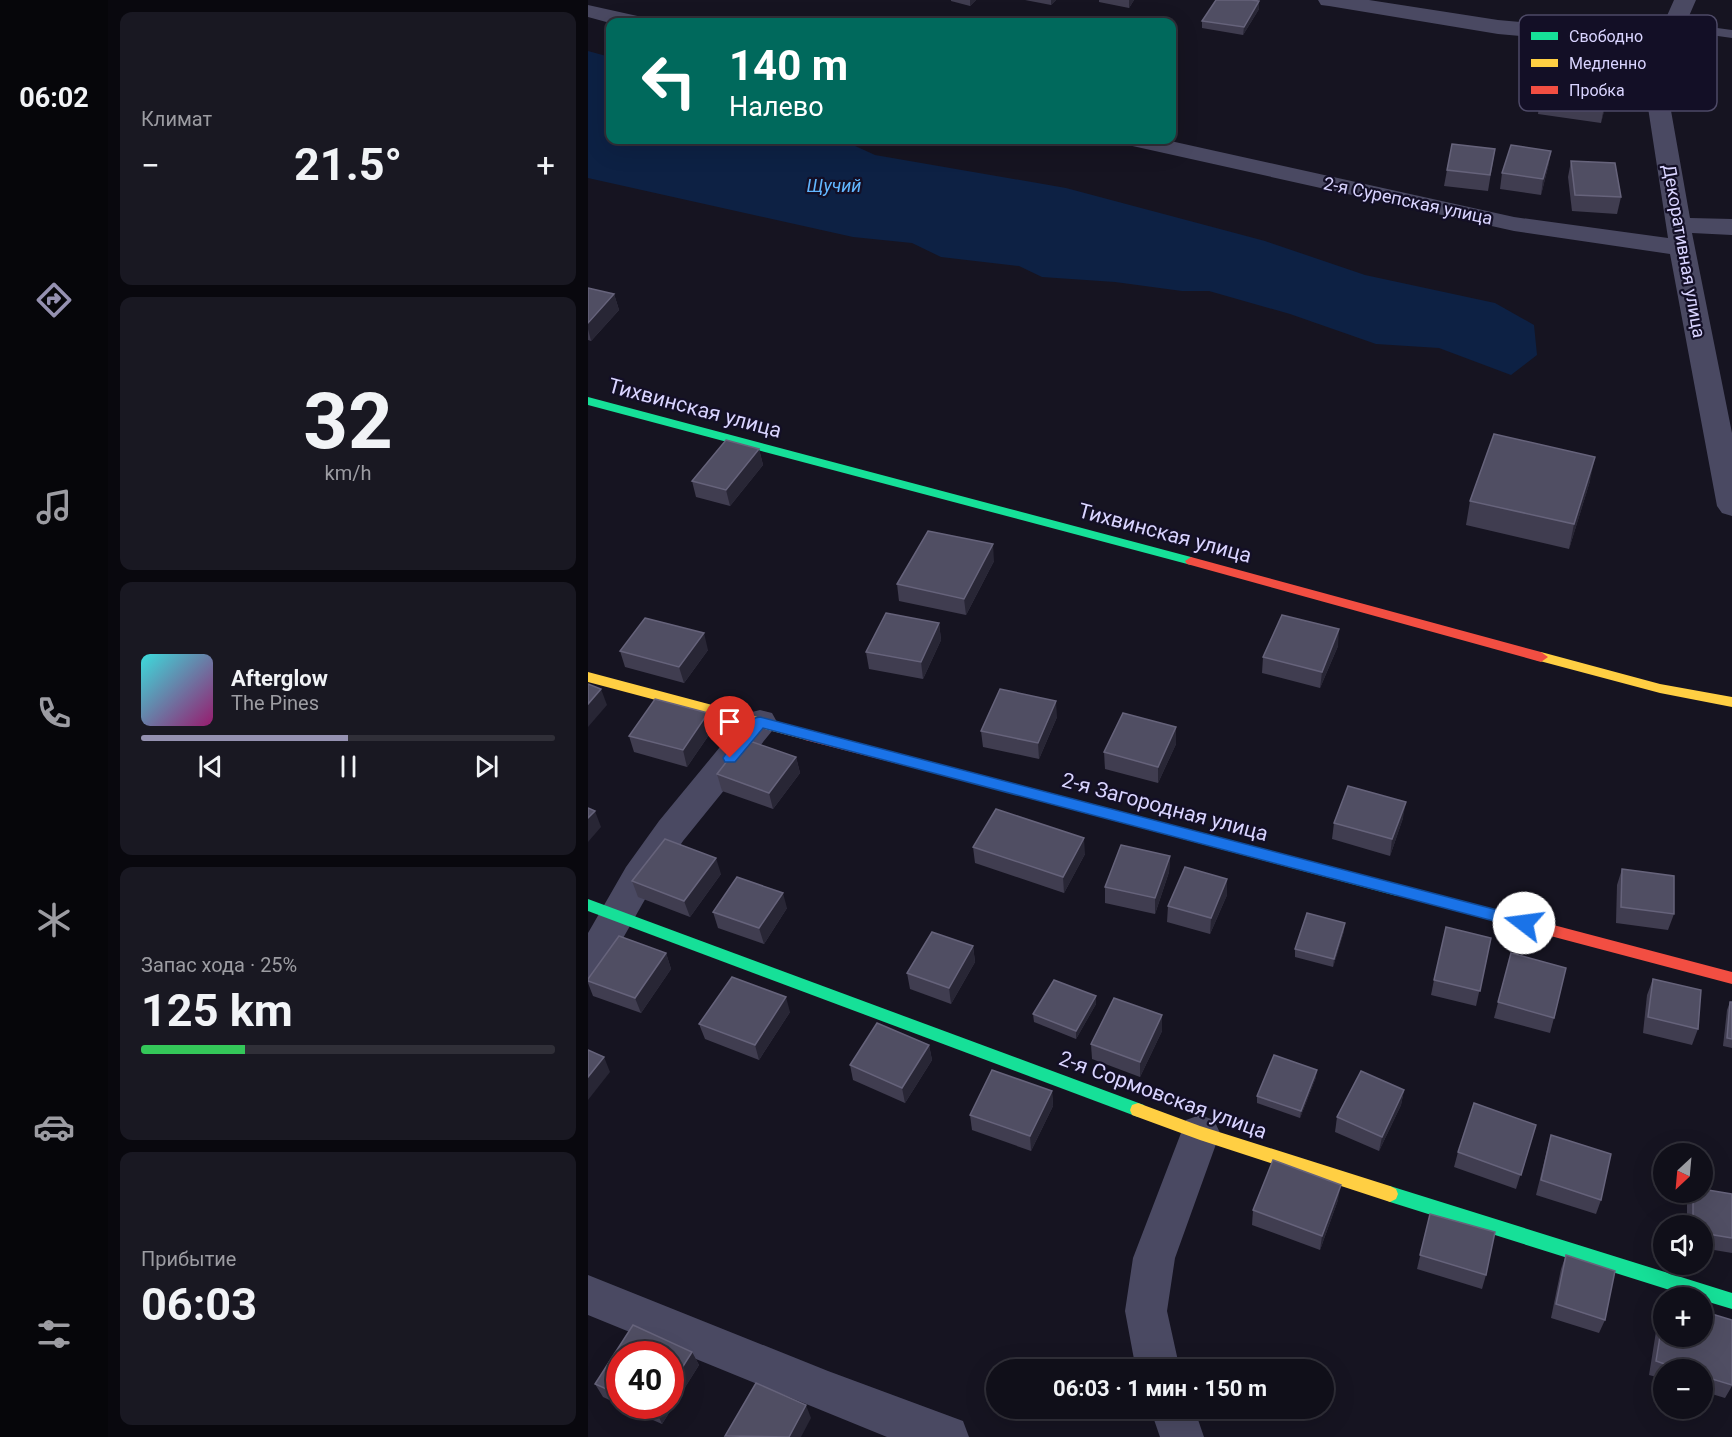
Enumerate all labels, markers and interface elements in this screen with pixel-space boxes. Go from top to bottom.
legend [1519,15,1717,111]
text: Свободно [1569,27,1643,46]
text: 140 m [729,41,848,90]
icon: left [630,42,708,120]
text: Медленно [1569,54,1646,73]
text: Пробка [1569,81,1625,100]
text: 06:02 [19,82,89,114]
text: Налево [729,91,824,123]
text: Климат [141,107,212,131]
text: 21.5° [294,138,402,191]
text: − [141,146,160,185]
text: + [536,146,555,185]
street label: Декоративная улица [1659,162,1710,339]
street label: 2-я Сурепская улица [1322,172,1495,229]
water label: Щучий [807,175,861,196]
icon: directions [33,279,75,321]
street label: Тихвинская улица [606,373,784,443]
text: 32 [303,376,393,467]
text: km/h [325,461,371,485]
icon: music [33,486,75,528]
street label: Тихвинская улица [1076,498,1254,568]
text: Afterglow [231,666,328,691]
text: The Pines [231,691,319,715]
icon: phone [33,692,75,734]
pin [704,696,755,758]
icon: arrive [713,705,746,738]
icon: previous [194,750,227,783]
icon: pause [332,750,365,783]
icon: next [470,750,503,783]
street label: 2-я Загородная улица [1059,768,1271,846]
position arrow [1492,891,1556,955]
icon: climate [33,899,75,941]
text: Запас хода · 25% [141,953,297,977]
text: 125 km [141,984,293,1037]
street label: 2-я Сормовская улица [1056,1046,1270,1144]
icon: car [33,1106,75,1148]
north arrow [1653,1143,1713,1203]
map controls [1653,1143,1713,1419]
button: sound [1653,1215,1713,1275]
text: Прибытие [141,1247,236,1271]
text: 06:03 [141,1278,257,1331]
button: + [1653,1287,1713,1347]
icon: filters [33,1313,75,1355]
speed limit sign: 40 [606,1341,684,1419]
button: − [1653,1359,1713,1419]
text: 06:03 · 1 мин · 150 m [1053,1376,1267,1401]

